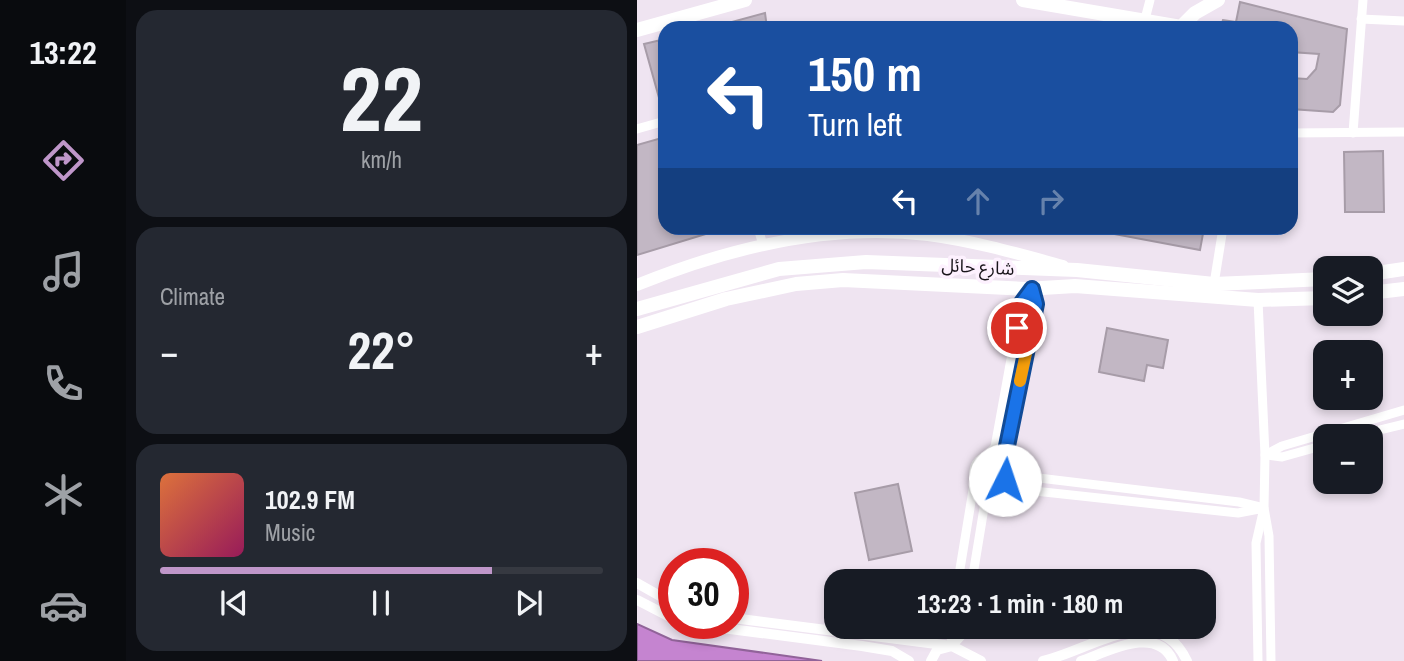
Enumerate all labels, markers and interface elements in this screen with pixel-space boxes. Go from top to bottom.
text: 13:22 [29,31,97,74]
text: 22 [340,37,423,159]
text: 150 m [808,40,922,106]
icon: left [693,49,784,140]
text: Turn left [808,103,902,146]
icon: directions [39,136,88,185]
text: km/h [361,144,402,175]
icon: left [886,182,924,220]
icon: ahead [959,182,997,220]
icon: right [1032,182,1070,220]
icon: music [39,247,88,296]
street label: شارع حائل [941,252,1015,283]
map controls [1313,256,1383,494]
button: layers [1313,256,1383,326]
text: Climate [160,281,225,312]
pin [987,298,1047,358]
icon: arrive [998,309,1036,347]
text: 22° [347,315,416,385]
text: − [160,326,178,377]
text: + [585,326,603,377]
button: + [1313,340,1383,410]
icon: phone [39,359,88,408]
button: − [1313,424,1383,494]
position arrow [968,443,1042,517]
icon: climate [39,470,88,519]
text: 102.9 FM [265,482,355,517]
text: Music [265,517,315,548]
speed limit sign: 30 [658,548,749,639]
icon: car [39,581,88,630]
icon: previous [215,584,253,622]
icon: pause [362,584,400,622]
icon: next [510,584,548,622]
text: 13:23 · 1 min · 180 m [917,586,1123,621]

